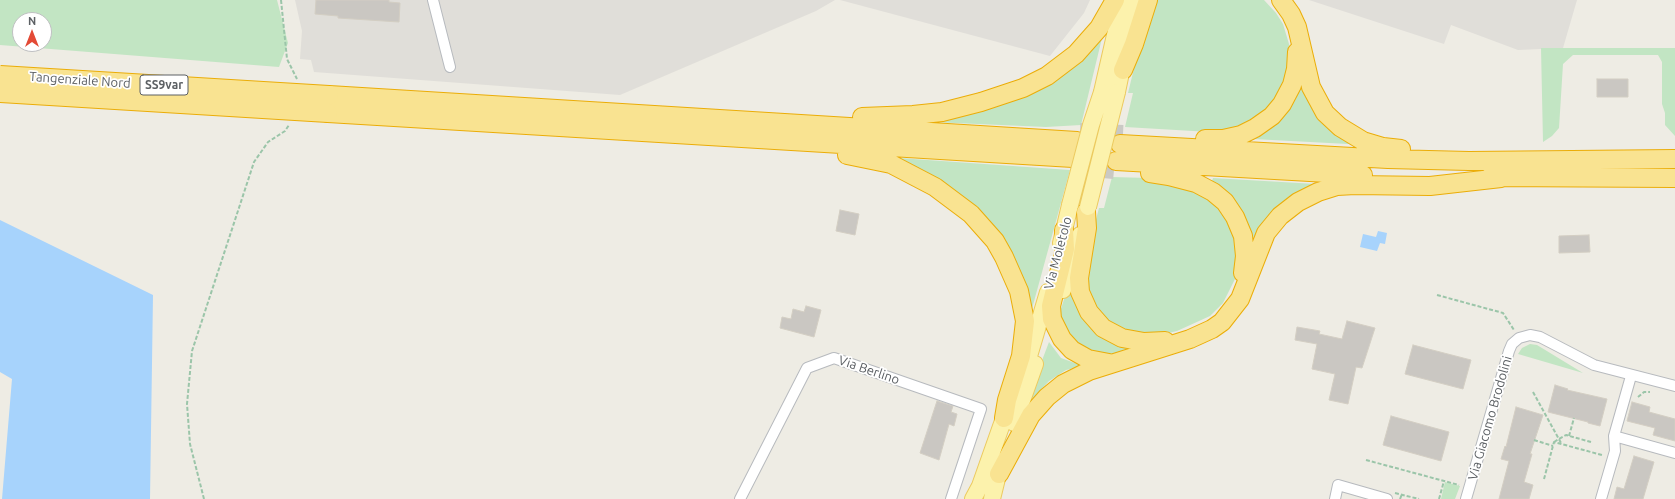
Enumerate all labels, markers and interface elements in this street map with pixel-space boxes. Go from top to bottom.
north arrow [12,12,52,52]
text: N [28,15,36,27]
street label: Tangenziale Nord [29,69,131,91]
road number: SS9var [140,75,188,95]
street label: Via Moletolo [1041,215,1075,291]
street label: Via Berlino [836,352,902,388]
street label: Via Giacomo Brodolini [1465,354,1515,482]

